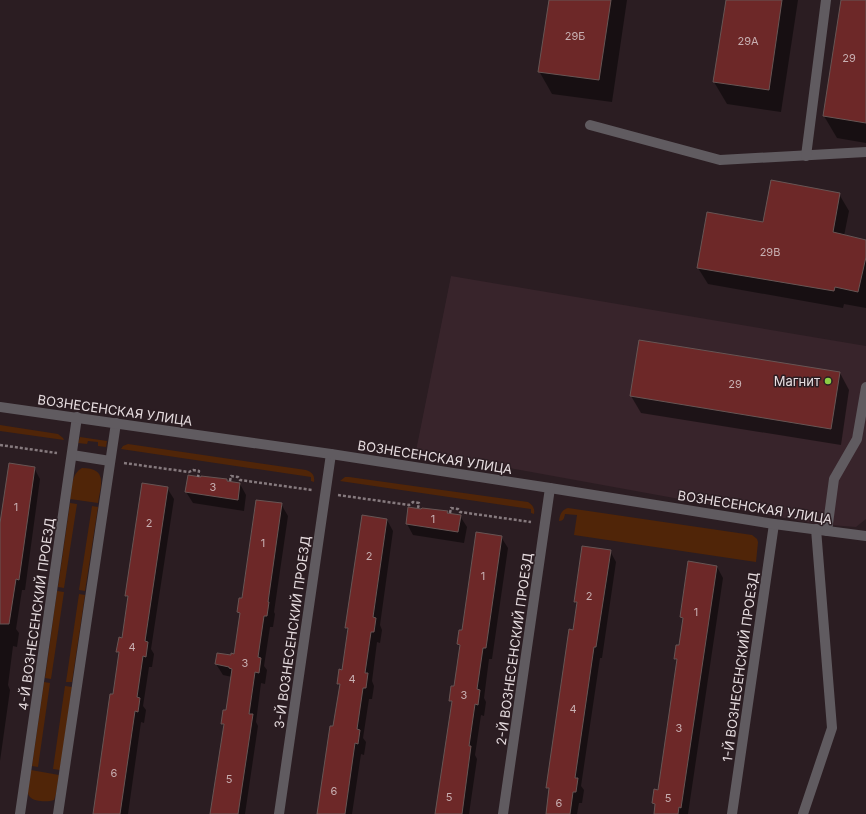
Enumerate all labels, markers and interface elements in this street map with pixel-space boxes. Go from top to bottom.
house number: 29Б [565,29,585,43]
house number: 29А [737,34,759,48]
house number: 29 [842,51,856,65]
house number: 29В [760,245,780,259]
place label: Магнит [774,373,820,389]
marker: Магнит [823,376,833,386]
house number: 29 [728,377,742,391]
street label: ВОЗНЕСЕНСКАЯ УЛИЦА [37,391,193,429]
street label: ВОЗНЕСЕНСКАЯ УЛИЦА [357,437,513,477]
house number: 3 [210,480,217,494]
street label: ВОЗНЕСЕНСКАЯ УЛИЦА [677,487,833,527]
house number: 1 [14,500,18,514]
house number: 1 [431,512,435,526]
street label: 4-Й ВОЗНЕСЕНСКИЙ ПРОЕЗД [15,516,58,711]
house number: 2 [146,516,152,530]
street label: 3-Й ВОЗНЕСЕНСКИЙ ПРОЕЗД [271,534,313,729]
house number: 1 [261,536,265,550]
house number: 2 [366,549,372,563]
street label: 2-Й ВОЗНЕСЕНСКИЙ ПРОЕЗД [493,551,535,746]
house number: 1 [481,569,485,583]
street label: 1-Й ВОЗНЕСЕНСКИЙ ПРОЕЗД [719,571,761,763]
house number: 2 [586,589,592,603]
house number: 1 [694,605,698,619]
house number: 4 [128,640,136,654]
house number: 3 [242,656,249,670]
house number: 4 [348,672,356,686]
house number: 3 [461,688,468,702]
house number: 4 [569,702,577,716]
house number: 3 [676,721,683,735]
house number: 6 [111,766,118,780]
house number: 5 [226,772,233,786]
house number: 6 [331,784,338,798]
house number: 5 [446,790,453,804]
house number: 5 [665,791,672,805]
house number: 6 [556,796,563,810]

